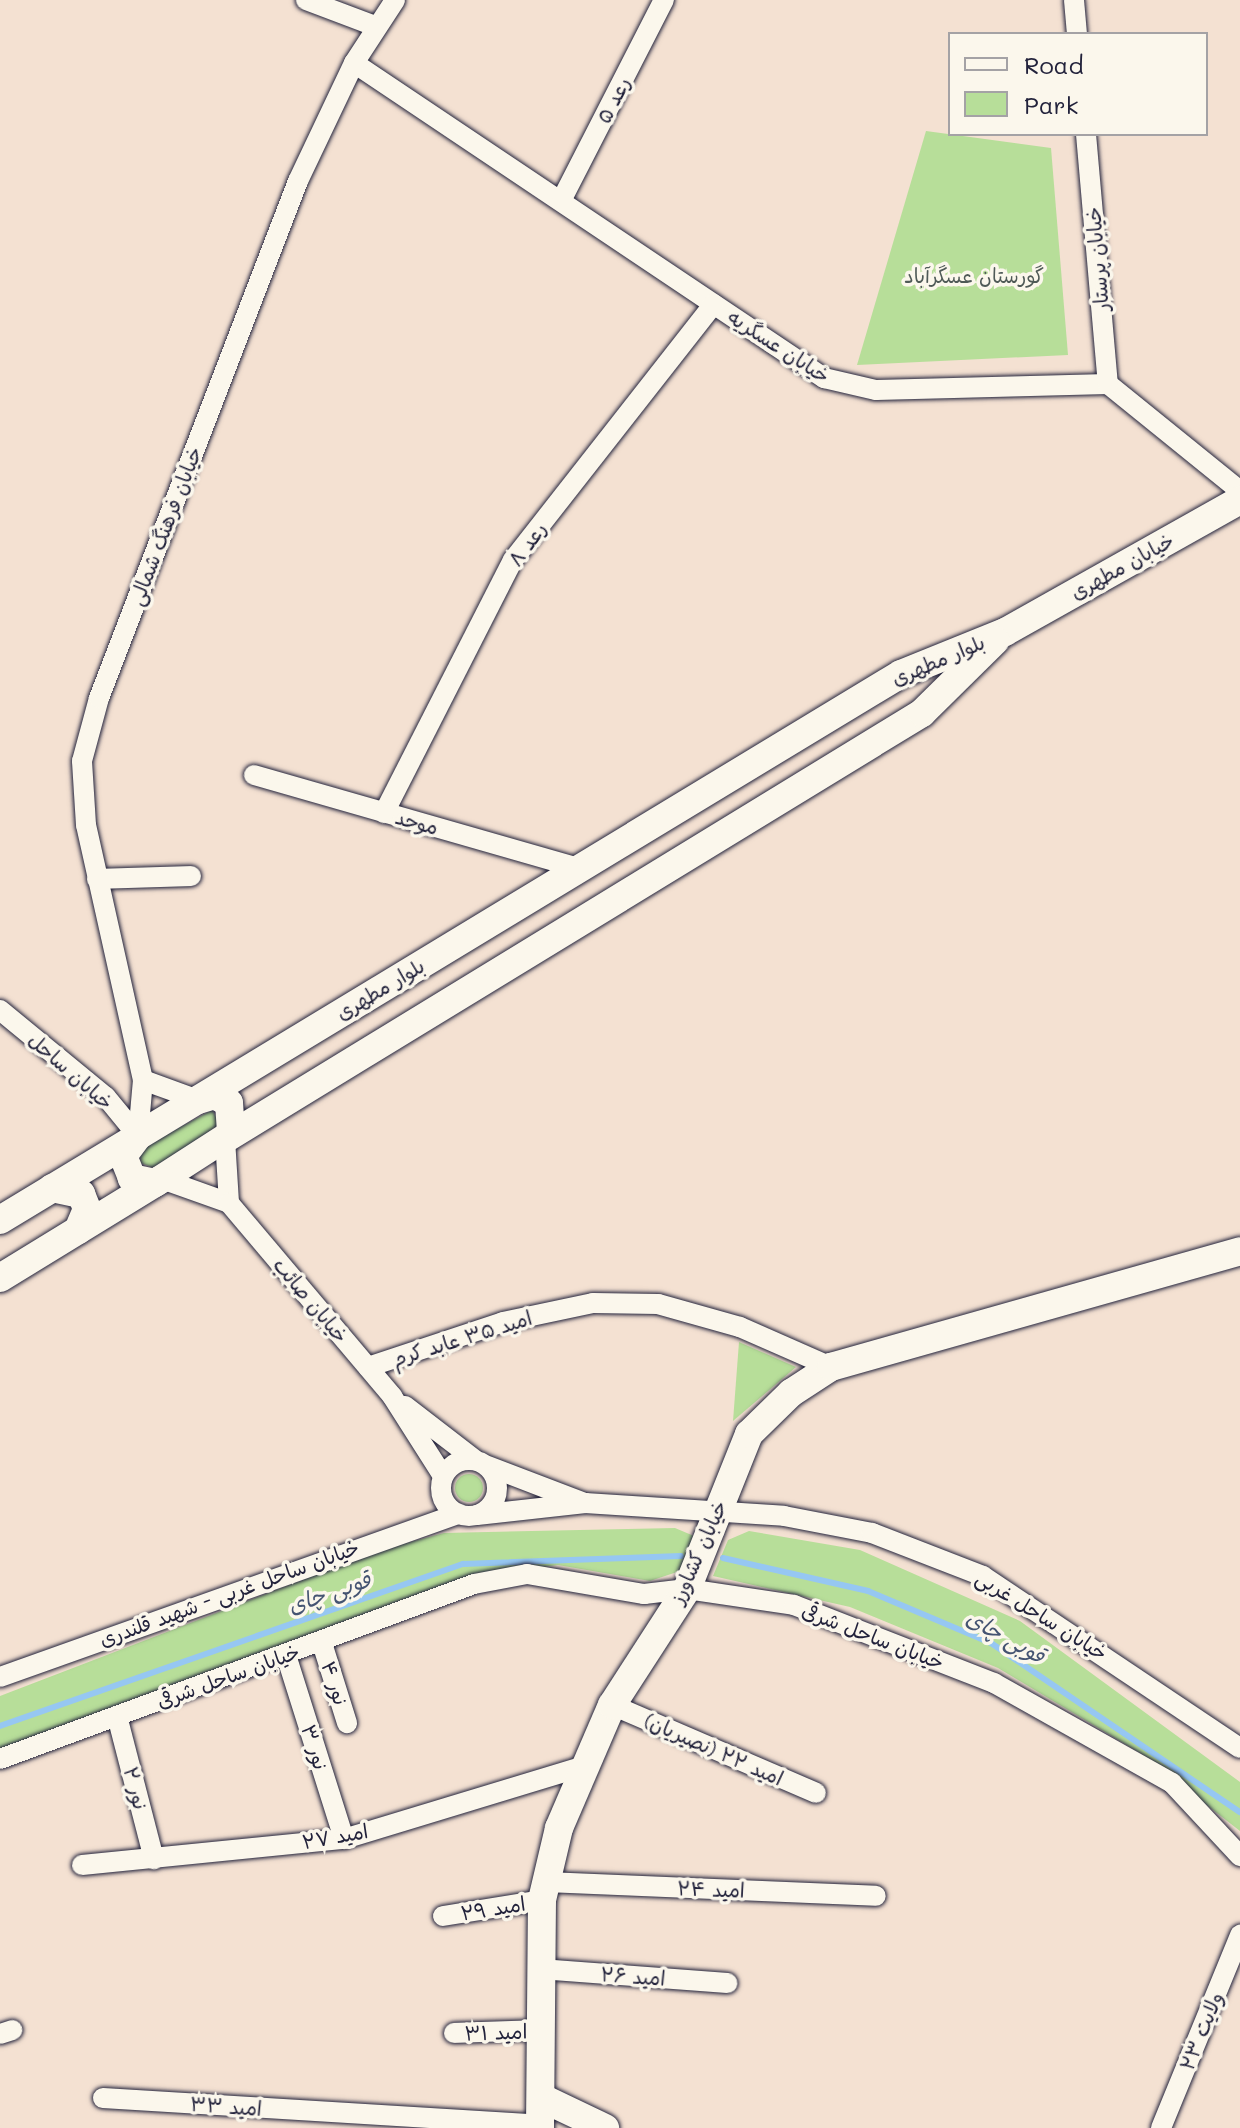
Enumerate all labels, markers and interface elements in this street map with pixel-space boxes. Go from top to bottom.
legend [948,32,1208,136]
text: Road [1024,49,1084,80]
street label: رعد ۵ [591,73,635,127]
text: Park [1024,89,1078,120]
street label: خیابان پرستار [1080,206,1114,312]
park label: گورستان عسگرآباد [904,263,1044,287]
street label: خیابان عسگریه [724,304,834,388]
street label: خیابان فرهنگ شمالی [124,443,206,609]
street label: رعد ۸ [503,517,551,571]
street label: خیابان مطهری [1066,528,1178,604]
street label: بلوار مطهری [888,630,988,690]
street label: موحد [393,804,441,840]
street label: بلوار مطهری [331,953,429,1025]
street label: خیابان ساحل [24,1028,118,1114]
street label: خیابان صائب [269,1253,353,1347]
street label: امید ۳۵ عابد کرم [389,1305,535,1371]
street label: خیابان کشاورز [665,1496,731,1608]
street label: خیابان ساحل غربی - شهید قلندری [96,1535,362,1651]
street label: خیابان ساحل غربی [972,1565,1112,1665]
water label: قوبی چای [284,1566,374,1618]
street label: خیابان ساحل شرقی [799,1598,947,1674]
water label: قوبی چای [962,1604,1050,1668]
street label: خیابان ساحل شرقی [153,1639,303,1713]
street label: نور ۴ [317,1658,353,1708]
street label: امید ۲۲ (نصیریان) [641,1708,787,1790]
street label: نور ۳ [297,1722,333,1772]
street label: نور ۲ [119,1764,153,1812]
street label: امید ۲۷ [300,1818,370,1854]
street label: امید ۲۴ [677,1876,745,1902]
street label: امید ۲۹ [459,1891,527,1925]
street label: امید ۲۶ [600,1962,666,1990]
street label: ولایت ۲۳ [1174,1988,1228,2074]
street label: امید ۳۱ [464,2019,528,2045]
street label: امید ۳۳ [189,2092,263,2120]

